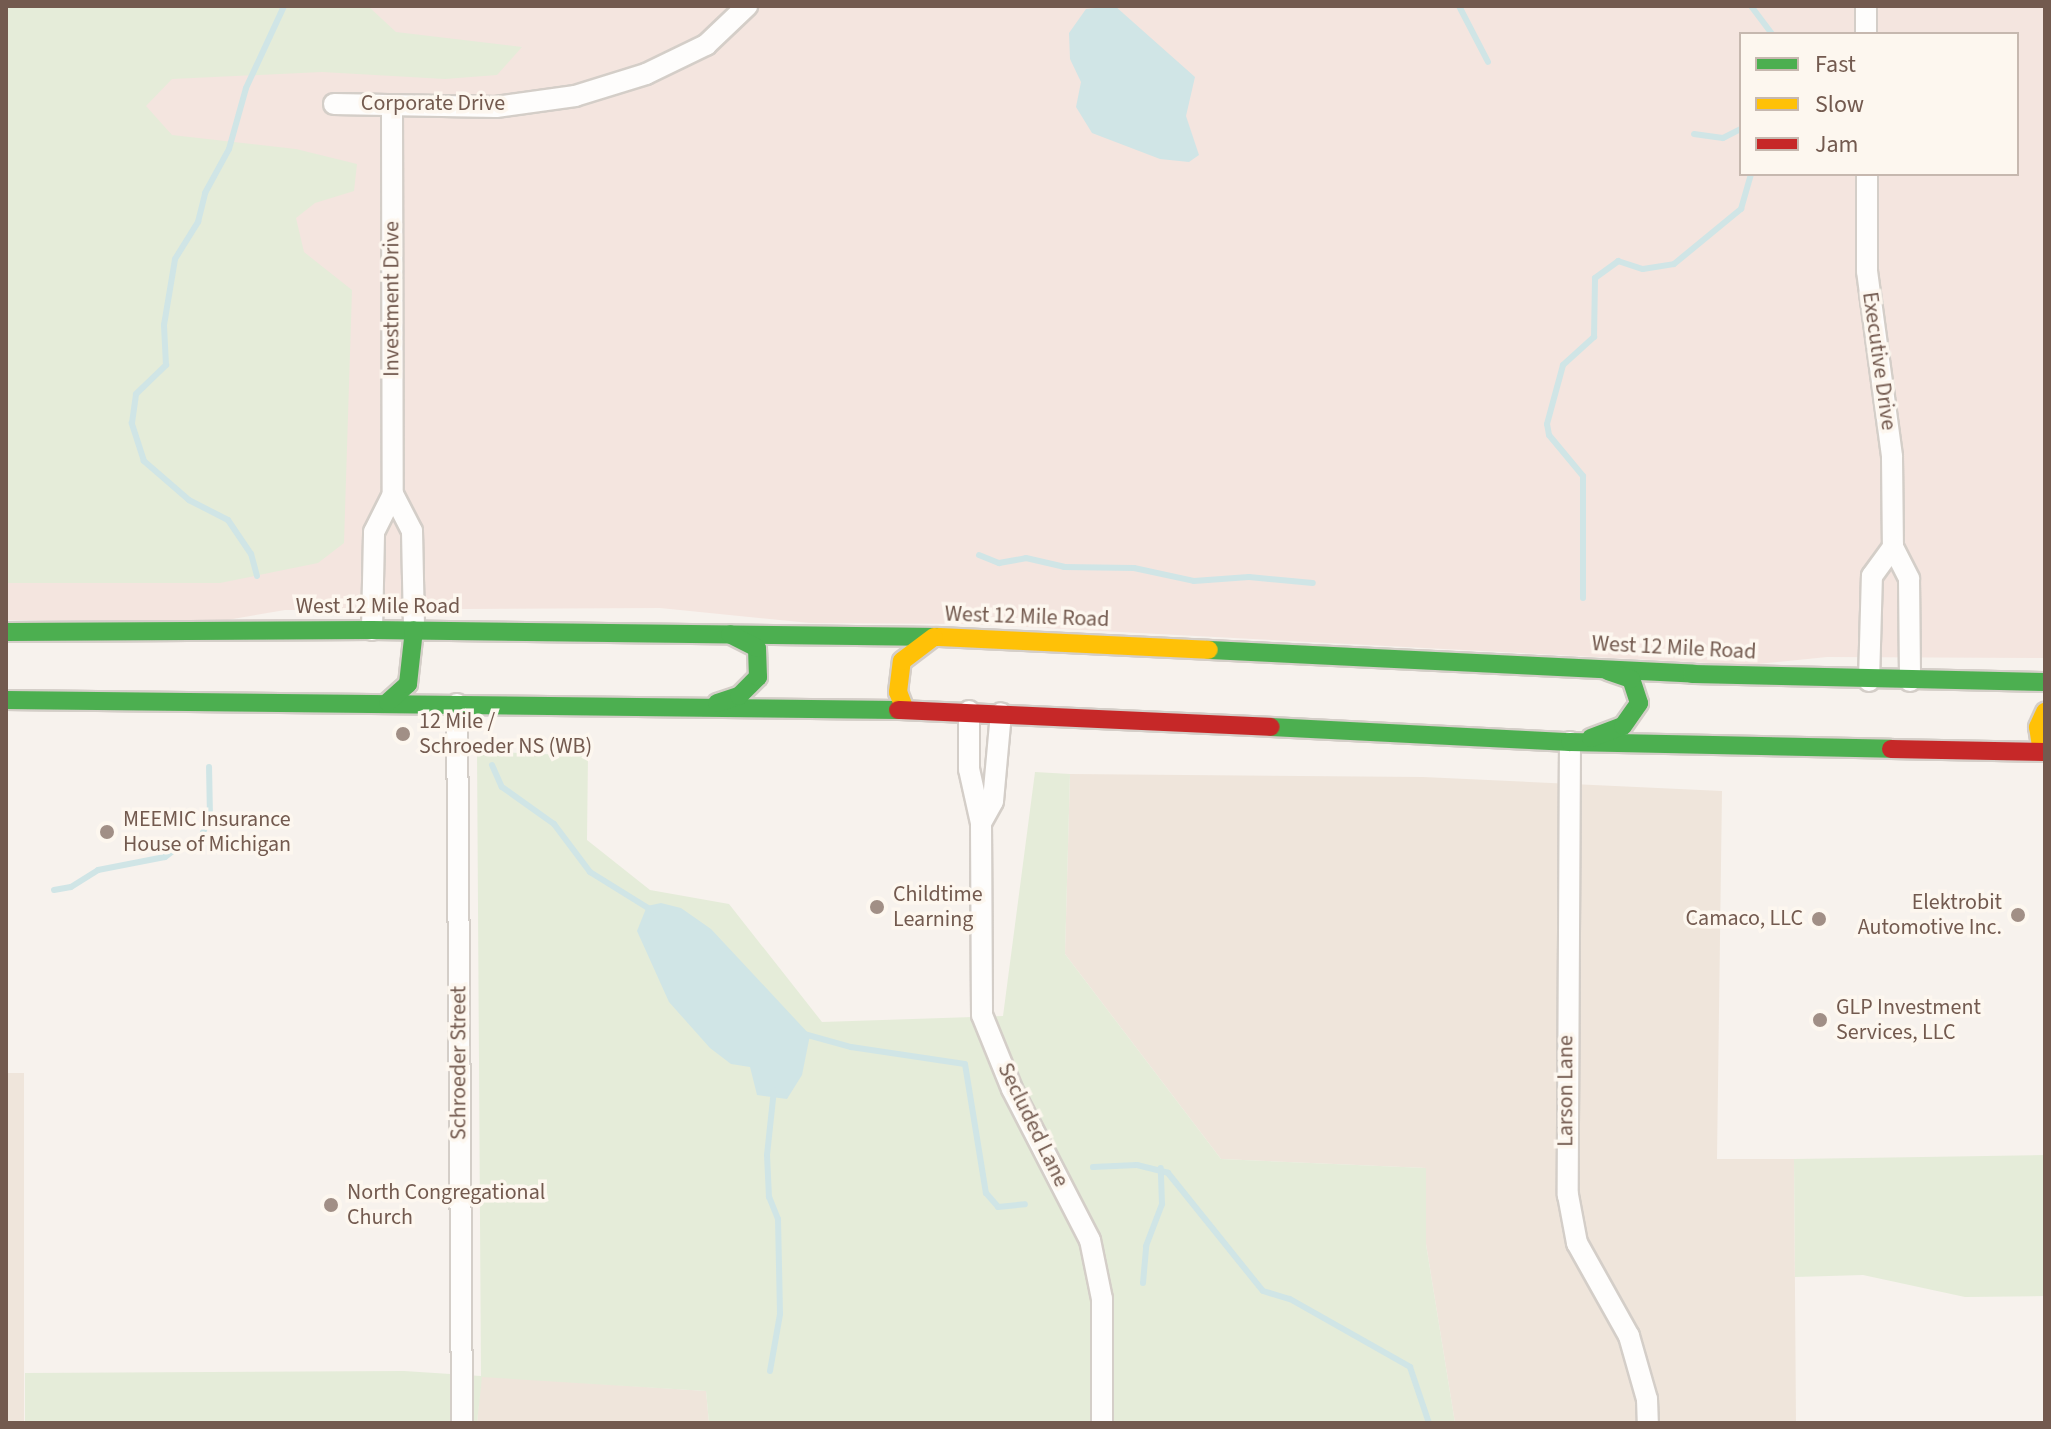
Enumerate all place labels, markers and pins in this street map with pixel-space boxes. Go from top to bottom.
place label: 12 Mile / Schroeder NS (WB) [419,708,592,760]
marker: 12 Mile / Schroeder NS (WB) [394,725,412,743]
place label: MEEMIC Insurance House of Michigan [123,806,291,858]
marker: MEEMIC Insurance House of Michigan [98,823,116,841]
place label: Childtime Learning [893,881,983,932]
place label: Elektrobit Automotive Inc. [1858,889,2002,940]
marker: Childtime Learning [868,898,886,916]
place label: Camaco, LLC [1686,906,1803,932]
marker: Elektrobit Automotive Inc. [2009,906,2027,924]
marker: Camaco, LLC [1810,910,1828,928]
place label: GLP Investment Services, LLC [1836,994,1981,1046]
marker: GLP Investment Services, LLC [1811,1011,1829,1029]
place label: North Congregational Church [347,1179,545,1230]
marker: North Congregational Church [322,1196,340,1214]

